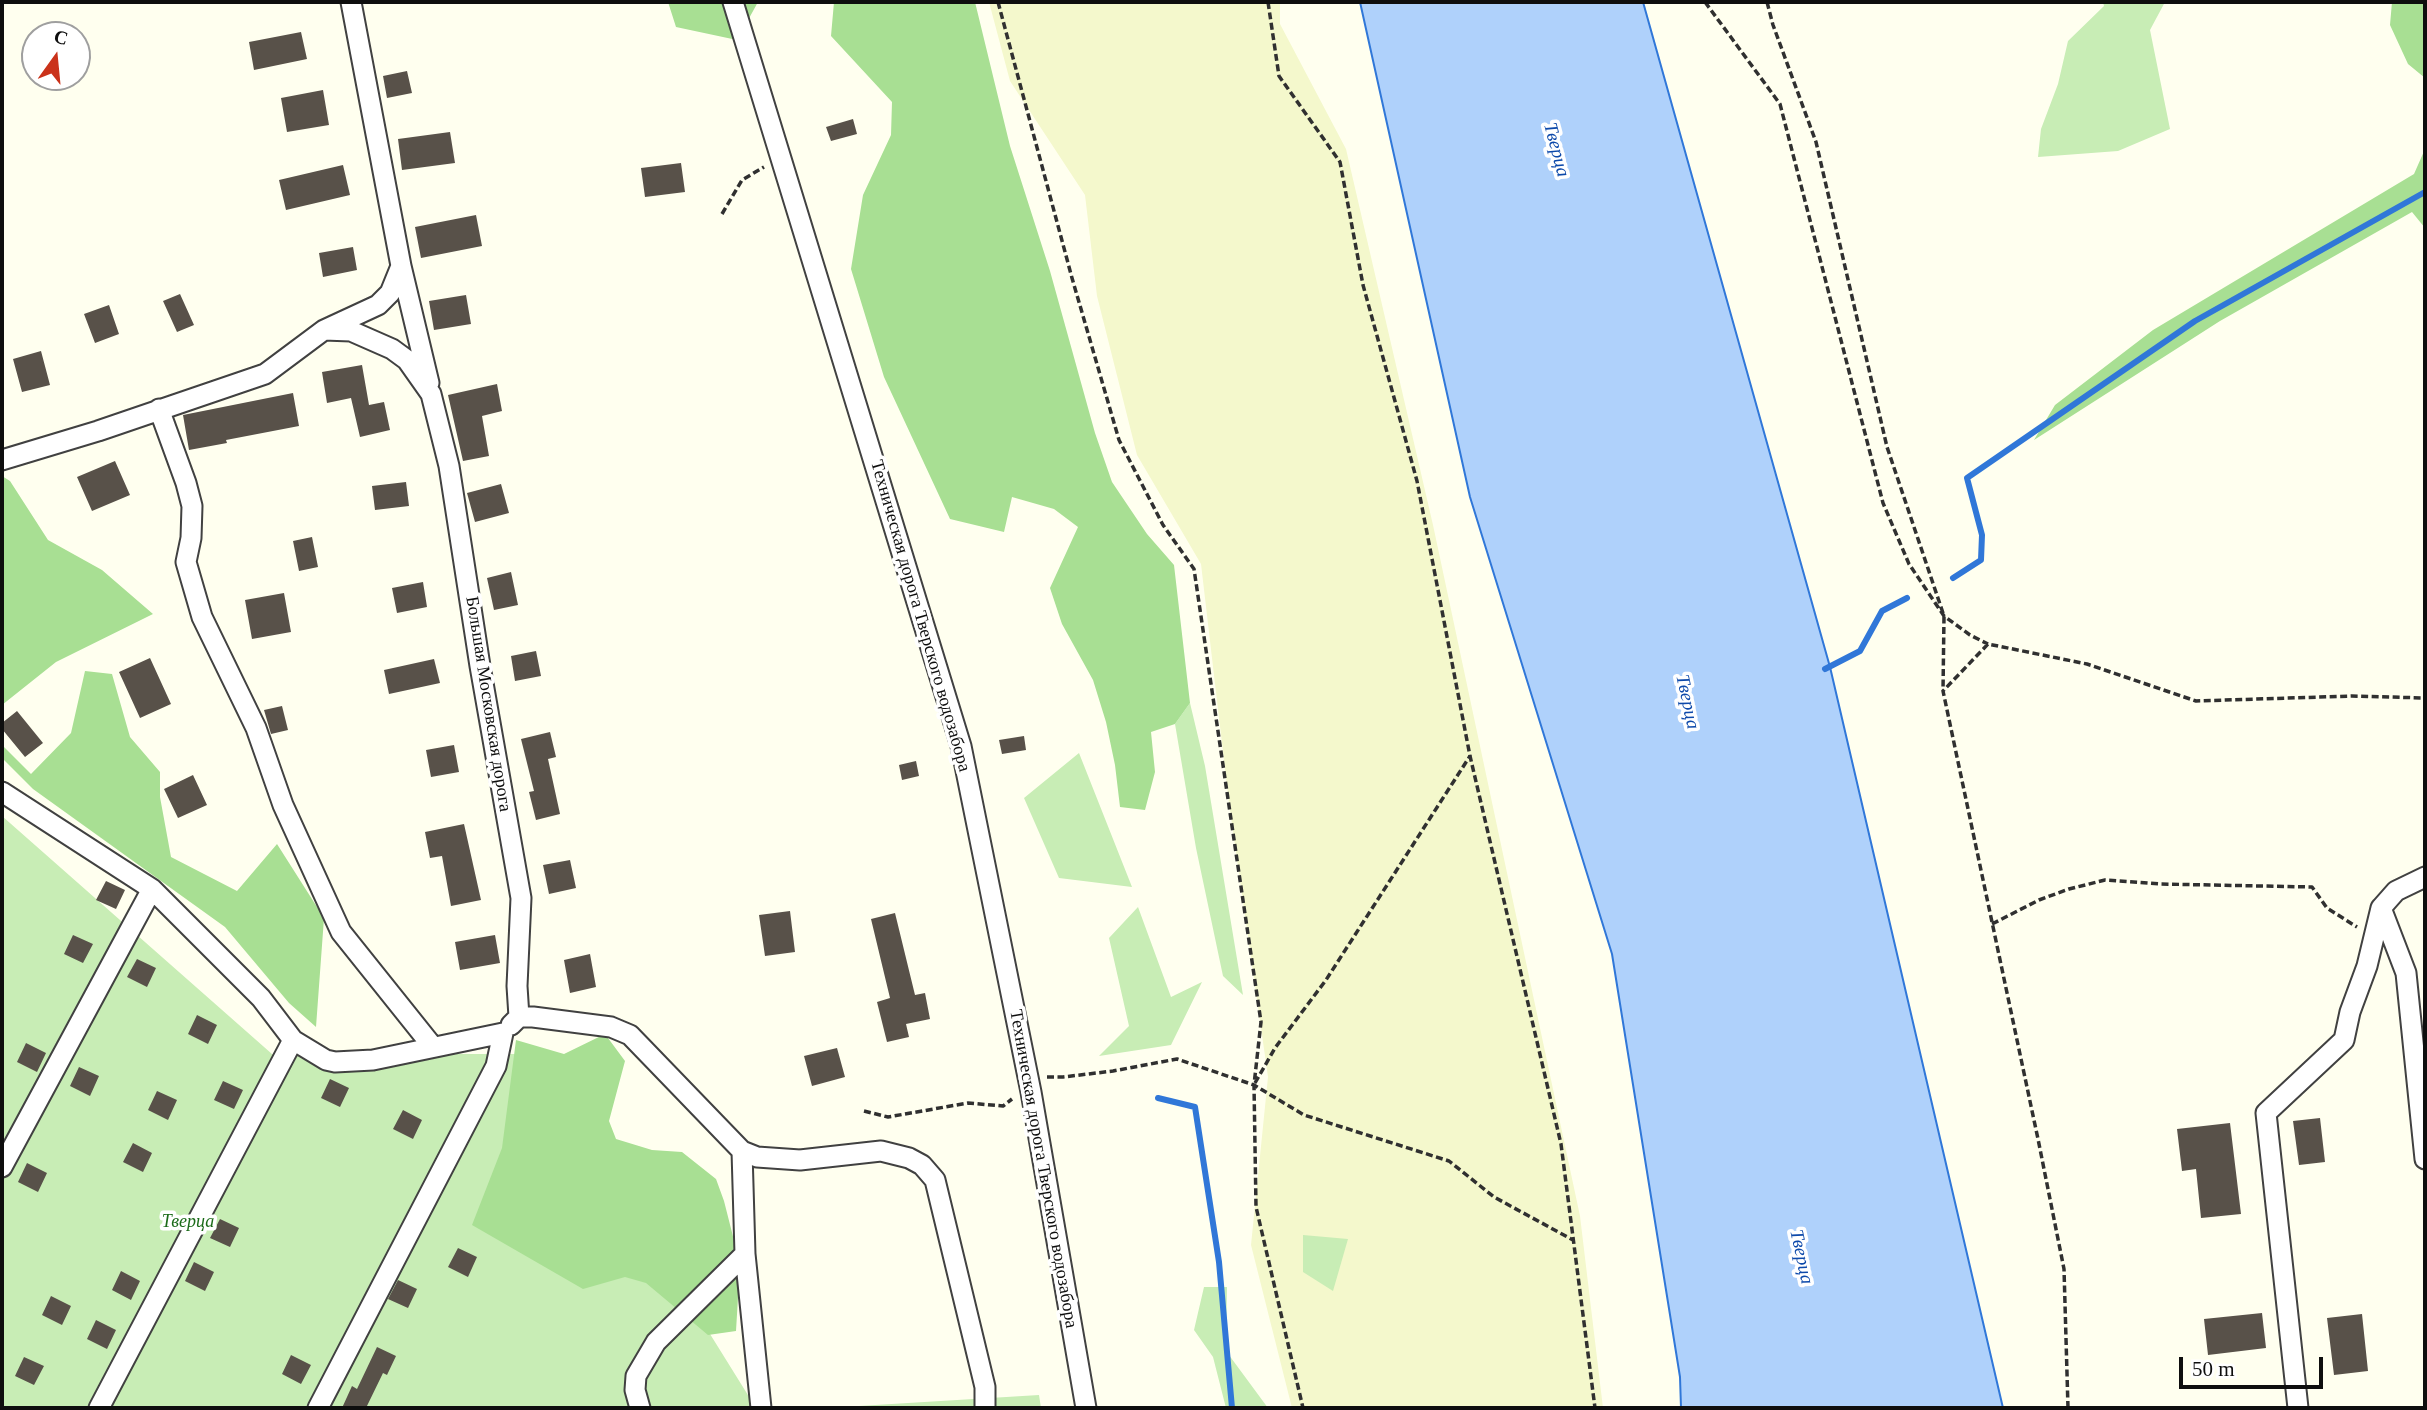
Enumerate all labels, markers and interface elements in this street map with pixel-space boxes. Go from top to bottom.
north arrow [21,21,91,91]
text: С [52,25,70,49]
water label: Тверца [1538,120,1574,180]
street label: Техническая дорога Тверского водозабора [865,458,975,774]
street label: Большая Московская дорога [460,595,516,813]
water label: Тверца [1670,673,1704,731]
street label: Техническая дорога Тверского водозабора [1004,1008,1082,1330]
park label: Тверца [162,1211,214,1233]
water label: Тверца [1784,1228,1818,1286]
scale bar [2182,1344,2326,1388]
text: 50 m [2192,1357,2235,1381]

